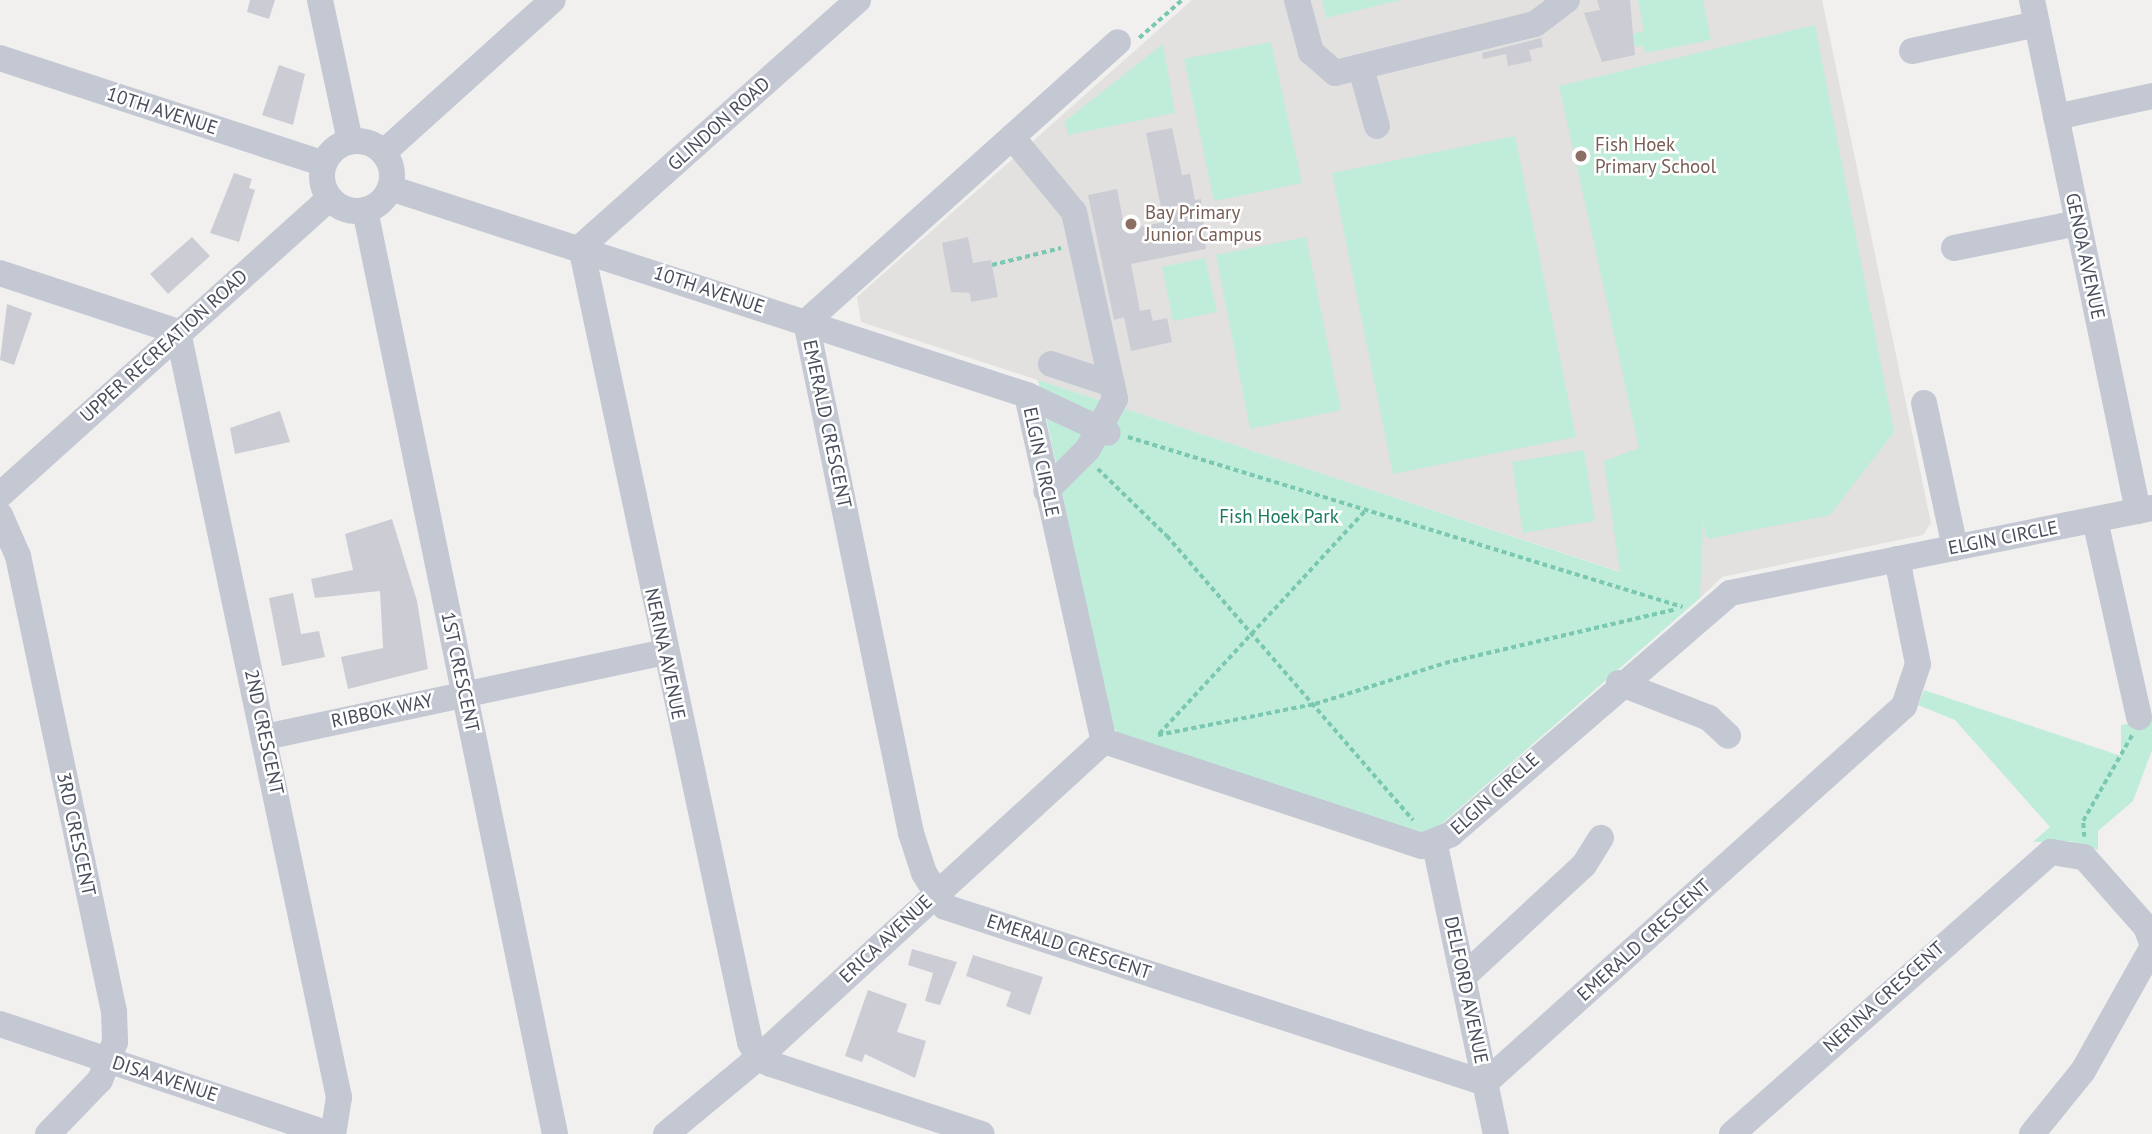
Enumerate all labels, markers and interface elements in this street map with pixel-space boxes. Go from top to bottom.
street label: GLINDON ROAD [663,72,775,176]
street label: 10TH AVENUE [103,82,221,140]
place label: Fish Hoek Primary School [1595,134,1717,178]
marker: Fish Hoek Primary School [1573,148,1589,164]
street label: GENOA AVENUE [2060,190,2110,322]
place label: Bay Primary Junior Campus [1145,202,1262,246]
marker: Bay Primary Junior Campus [1123,216,1139,232]
street label: 10TH AVENUE [650,261,768,319]
street label: UPPER RECREATION ROAD [76,265,252,427]
street label: EMERALD CRESCENT [798,338,856,510]
street label: ELGIN CIRCLE [1018,405,1064,519]
park label: Fish Hoek Park [1219,506,1339,528]
street label: ELGIN CIRCLE [1946,516,2060,560]
street label: NERINA AVENUE [640,585,690,723]
street label: 1ST CRESCENT [436,610,484,734]
street label: 2ND CRESCENT [240,667,288,797]
street label: RIBBOK WAY [329,689,435,733]
street label: ELGIN CIRCLE [1446,748,1544,840]
street label: 3RD CRESCENT [52,770,100,898]
street label: EMERALD CRESCENT [1573,874,1715,1006]
street label: ERICA AVENUE [834,890,938,988]
street label: EMERALD CRESCENT [984,910,1154,984]
street label: DELFORD AVENUE [1439,914,1493,1066]
street label: NERINA CRESCENT [1819,936,1949,1058]
street label: DISA AVENUE [109,1051,221,1107]

